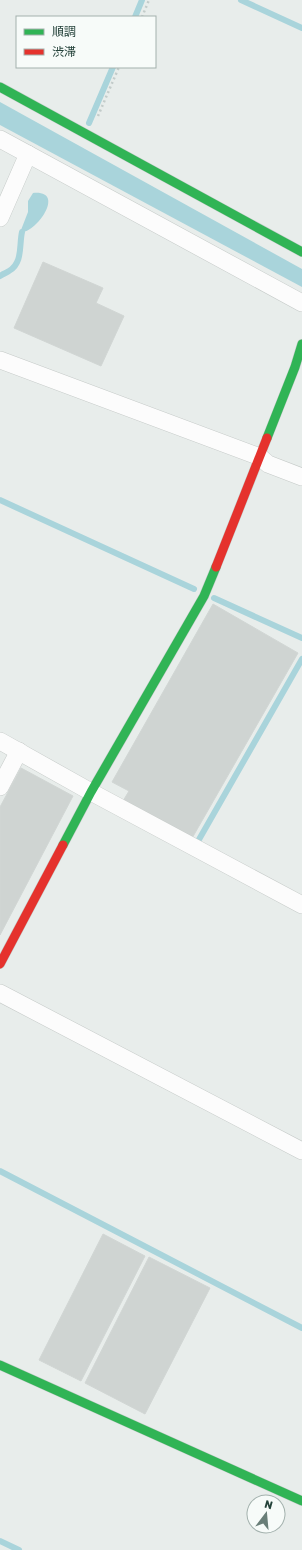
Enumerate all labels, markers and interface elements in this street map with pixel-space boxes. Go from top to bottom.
legend [16,16,156,68]
text: 順調 [52,25,76,39]
text: 渋滞 [52,45,76,59]
north arrow [246,1494,286,1534]
text: N [263,1498,274,1512]

